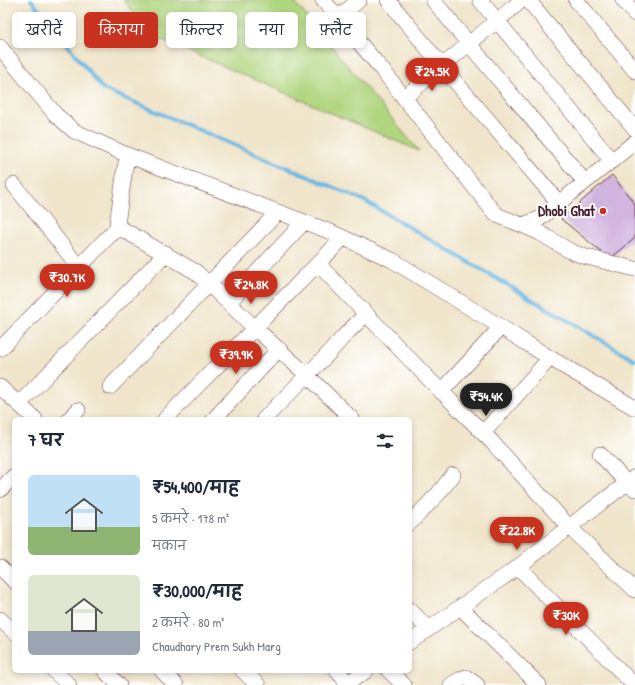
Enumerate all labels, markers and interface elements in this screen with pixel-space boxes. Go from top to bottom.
chip: खरीदें [12,12,76,48]
chip: किराया [84,12,158,48]
chip: फ़िल्टर [166,12,237,48]
chip: नया [245,12,298,48]
chip: फ़्लैट [306,12,366,48]
pin: ₹24.5K [399,58,465,92]
text: ₹24.5K [415,62,449,80]
place label: Dhobi Ghat [538,200,596,221]
marker: Dhobi Ghat [598,206,608,216]
pin: ₹30.7K [34,264,100,298]
text: ₹30.7K [49,268,85,286]
pin: ₹24.8K [218,271,284,305]
text: ₹24.8K [233,275,269,293]
pin: ₹39.9K [203,341,269,375]
text: ₹39.9K [219,345,253,363]
pin: ₹54.4K [453,383,519,417]
text: ₹54.4K [469,387,503,405]
text: 7 घर [28,428,63,451]
icon: filters [374,430,396,452]
text: ₹54,400/माह [152,475,239,498]
icon: home [60,491,108,539]
text: 5 कमरे · 178 m² [152,509,229,527]
pin: ₹22.8K [484,517,550,551]
text: ₹22.8K [499,521,535,539]
text: मकान [152,536,186,554]
text: ₹30,000/माह [152,579,242,602]
icon: home [60,591,108,639]
pin: ₹30K [542,602,590,636]
text: ₹30K [552,606,580,624]
text: 2 कमरे · 80 m² [152,613,224,631]
text: Chaudhary Prem Sukh Marg [152,637,281,655]

